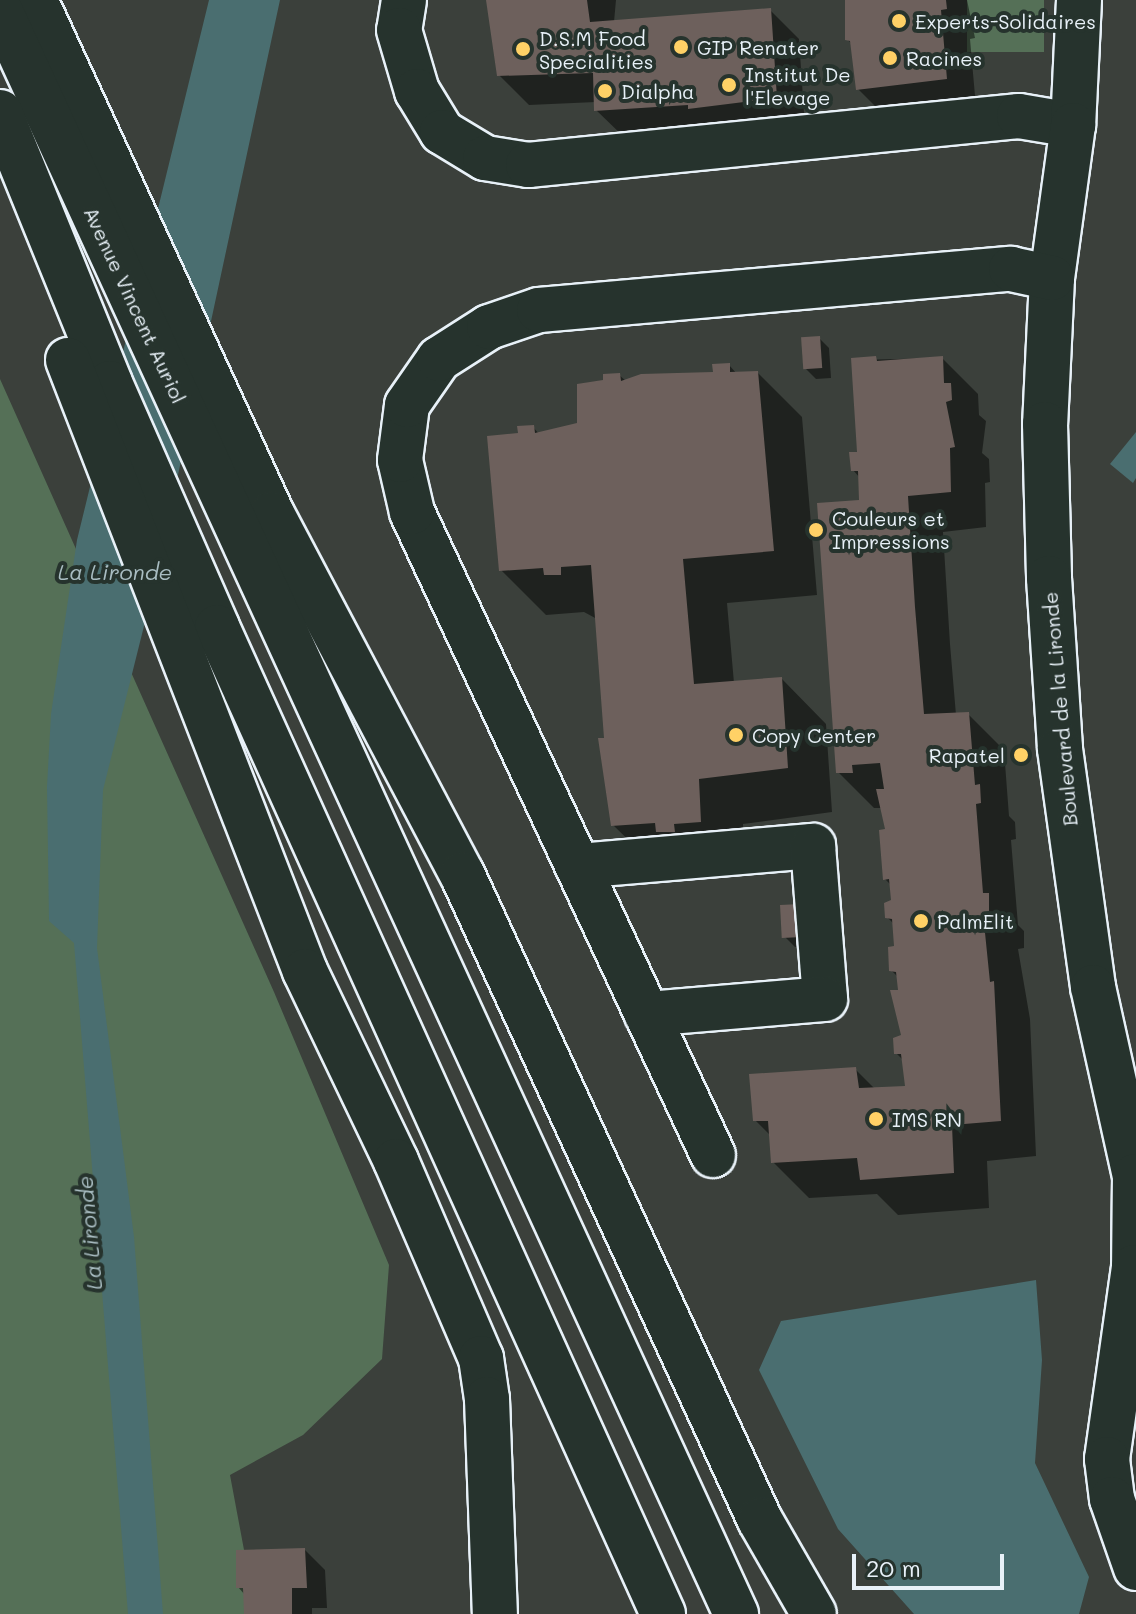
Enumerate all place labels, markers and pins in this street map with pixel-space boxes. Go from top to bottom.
place label: Experts-Solidaires [915,9,1096,33]
marker: Experts-Solidaires [890,12,908,30]
place label: D.S.M Food Specialities [539,26,653,73]
place label: GIP Renater [697,35,819,59]
marker: GIP Renater [672,38,690,56]
marker: D.S.M Food Specialities [514,40,532,58]
place label: Racines [906,46,982,70]
marker: Racines [881,49,899,67]
place label: Institut De l'Elevage [745,62,851,109]
marker: Institut De l'Elevage [720,76,738,94]
place label: Dialpha [621,79,694,103]
marker: Dialpha [596,82,614,100]
place label: Couleurs et Impressions [832,506,950,553]
marker: Couleurs et Impressions [807,521,825,539]
place label: Copy Center [752,723,876,747]
marker: Copy Center [727,726,745,744]
place label: Rapatel [929,743,1005,767]
marker: Rapatel [1012,746,1030,764]
place label: PalmElit [937,909,1014,933]
marker: PalmElit [912,912,930,930]
place label: IMS RN [892,1107,962,1131]
marker: IMS RN [867,1110,885,1128]

